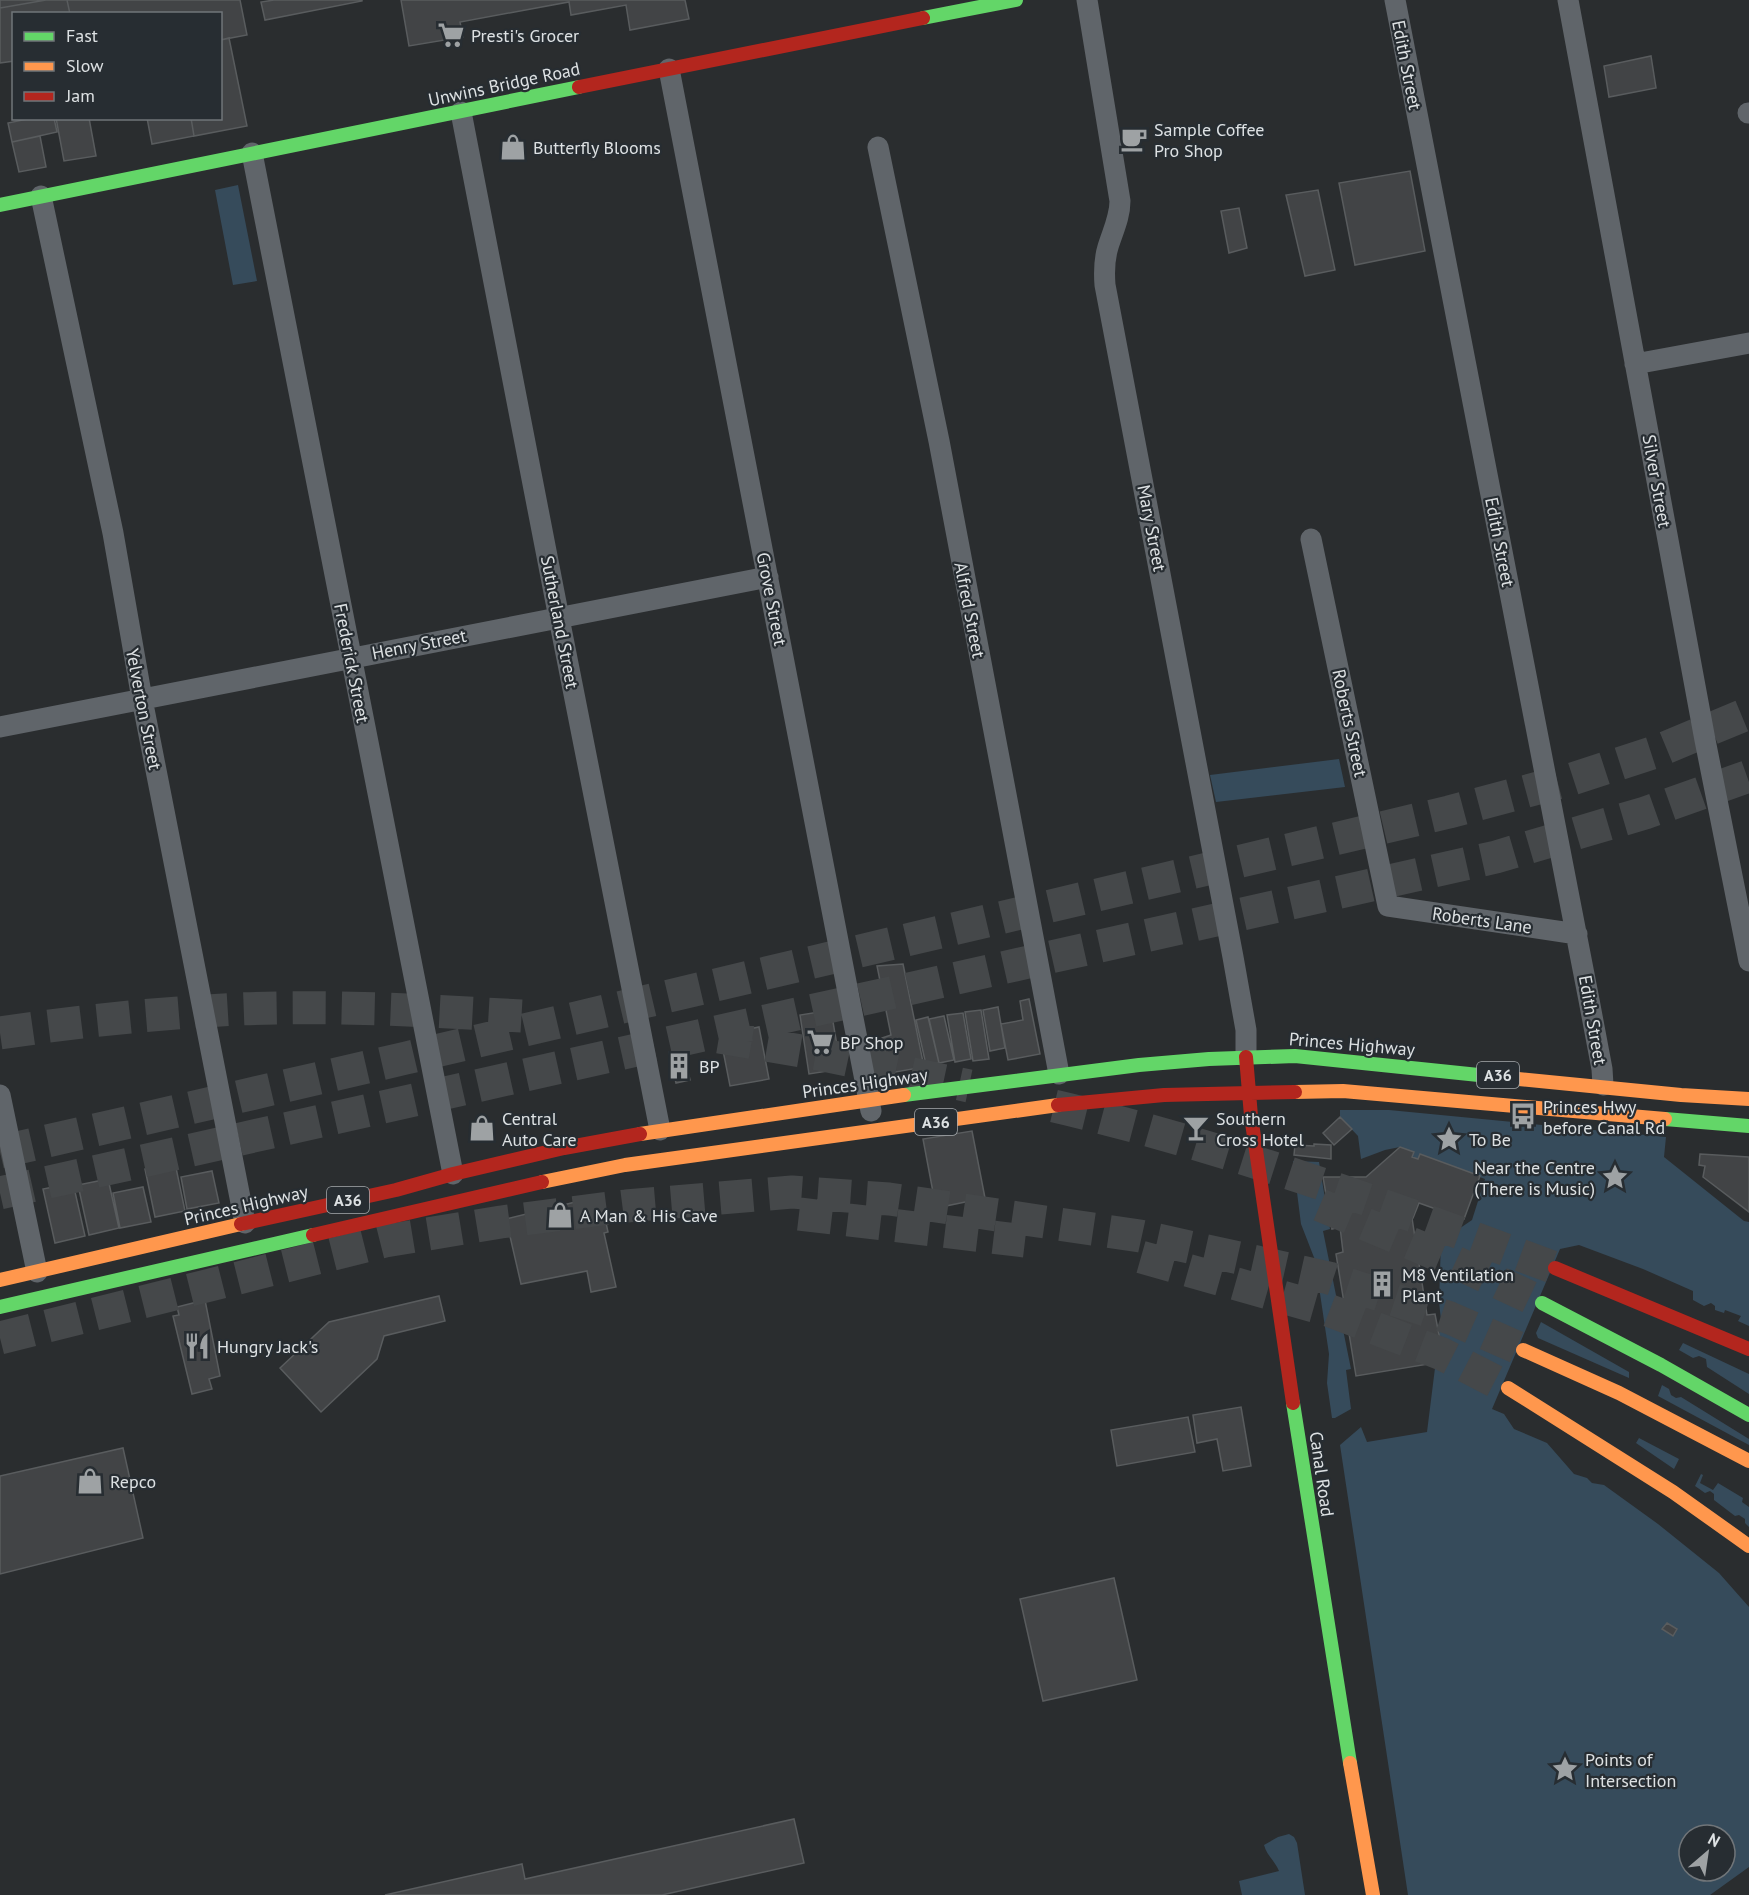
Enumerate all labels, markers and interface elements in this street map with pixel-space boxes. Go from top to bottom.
legend [12,12,222,120]
street label: Edith Street [1387,18,1427,112]
supermarket icon: Presti's Grocer [436,20,466,50]
text: Fast [66,24,98,47]
place label: Presti's Grocer [471,24,579,47]
text: Slow [66,54,104,77]
street label: Unwins Bridge Road [426,57,582,111]
text: Jam [65,84,95,107]
place label: Sample Coffee Pro Shop [1154,118,1265,162]
cafe icon: Sample Coffee Pro Shop [1119,124,1149,154]
shop icon: Butterfly Blooms [498,132,528,162]
place label: Butterfly Blooms [533,136,661,159]
street label: Silver Street [1637,433,1677,529]
street label: Mary Street [1132,483,1172,573]
street label: Edith Street [1480,495,1520,589]
street label: Grove Street [752,550,792,648]
street label: Sutherland Street [536,554,584,690]
street label: Alfred Street [949,560,991,660]
street label: Frederick Street [329,601,375,725]
street label: Henry Street [370,624,468,664]
street label: Yelverton Street [121,646,167,772]
street label: Roberts Street [1327,667,1373,779]
street label: Roberts Lane [1431,902,1533,938]
street label: Edith Street [1574,973,1612,1067]
supermarket icon: BP Shop [805,1027,835,1057]
street label: Princes Highway [1288,1027,1417,1061]
place label: BP Shop [840,1031,903,1054]
building icon: BP [664,1051,694,1081]
place label: BP [699,1055,720,1078]
road number: A36 [1477,1062,1519,1088]
street label: Princes Highway [801,1063,930,1103]
place label: Princes Hwy before Canal Rd [1543,1095,1665,1139]
bus stop icon: Princes Hwy before Canal Rd [1508,1101,1538,1131]
place label: Central Auto Care [502,1107,577,1151]
place label: Southern Cross Hotel [1216,1107,1304,1151]
road number: A36 [915,1109,957,1135]
shop icon: Central Auto Care [467,1113,497,1143]
bar icon: Southern Cross Hotel [1181,1113,1211,1143]
place icon: To Be [1434,1124,1464,1154]
place label: To Be [1469,1128,1511,1151]
place label: Near the Centre (There is Music) [1474,1156,1595,1200]
place icon: Near the Centre (There is Music) [1600,1162,1630,1192]
street label: Princes Highway [182,1179,311,1230]
road number: A36 [327,1187,369,1213]
shop icon: A Man & His Cave [545,1200,575,1230]
place label: A Man & His Cave [580,1204,718,1227]
place label: M8 Ventilation Plant [1402,1263,1514,1307]
building icon: M8 Ventilation Plant [1367,1269,1397,1299]
restaurant icon: Hungry Jack's [182,1331,212,1361]
place label: Hungry Jack's [217,1335,318,1358]
street label: Canal Road [1305,1430,1339,1518]
shop icon: Repco [75,1466,105,1496]
place label: Repco [110,1470,156,1493]
place label: Points of Intersection [1585,1748,1676,1792]
place icon: Points of Intersection [1550,1754,1580,1784]
north arrow [1677,1823,1737,1883]
text: N [1705,1829,1724,1851]

